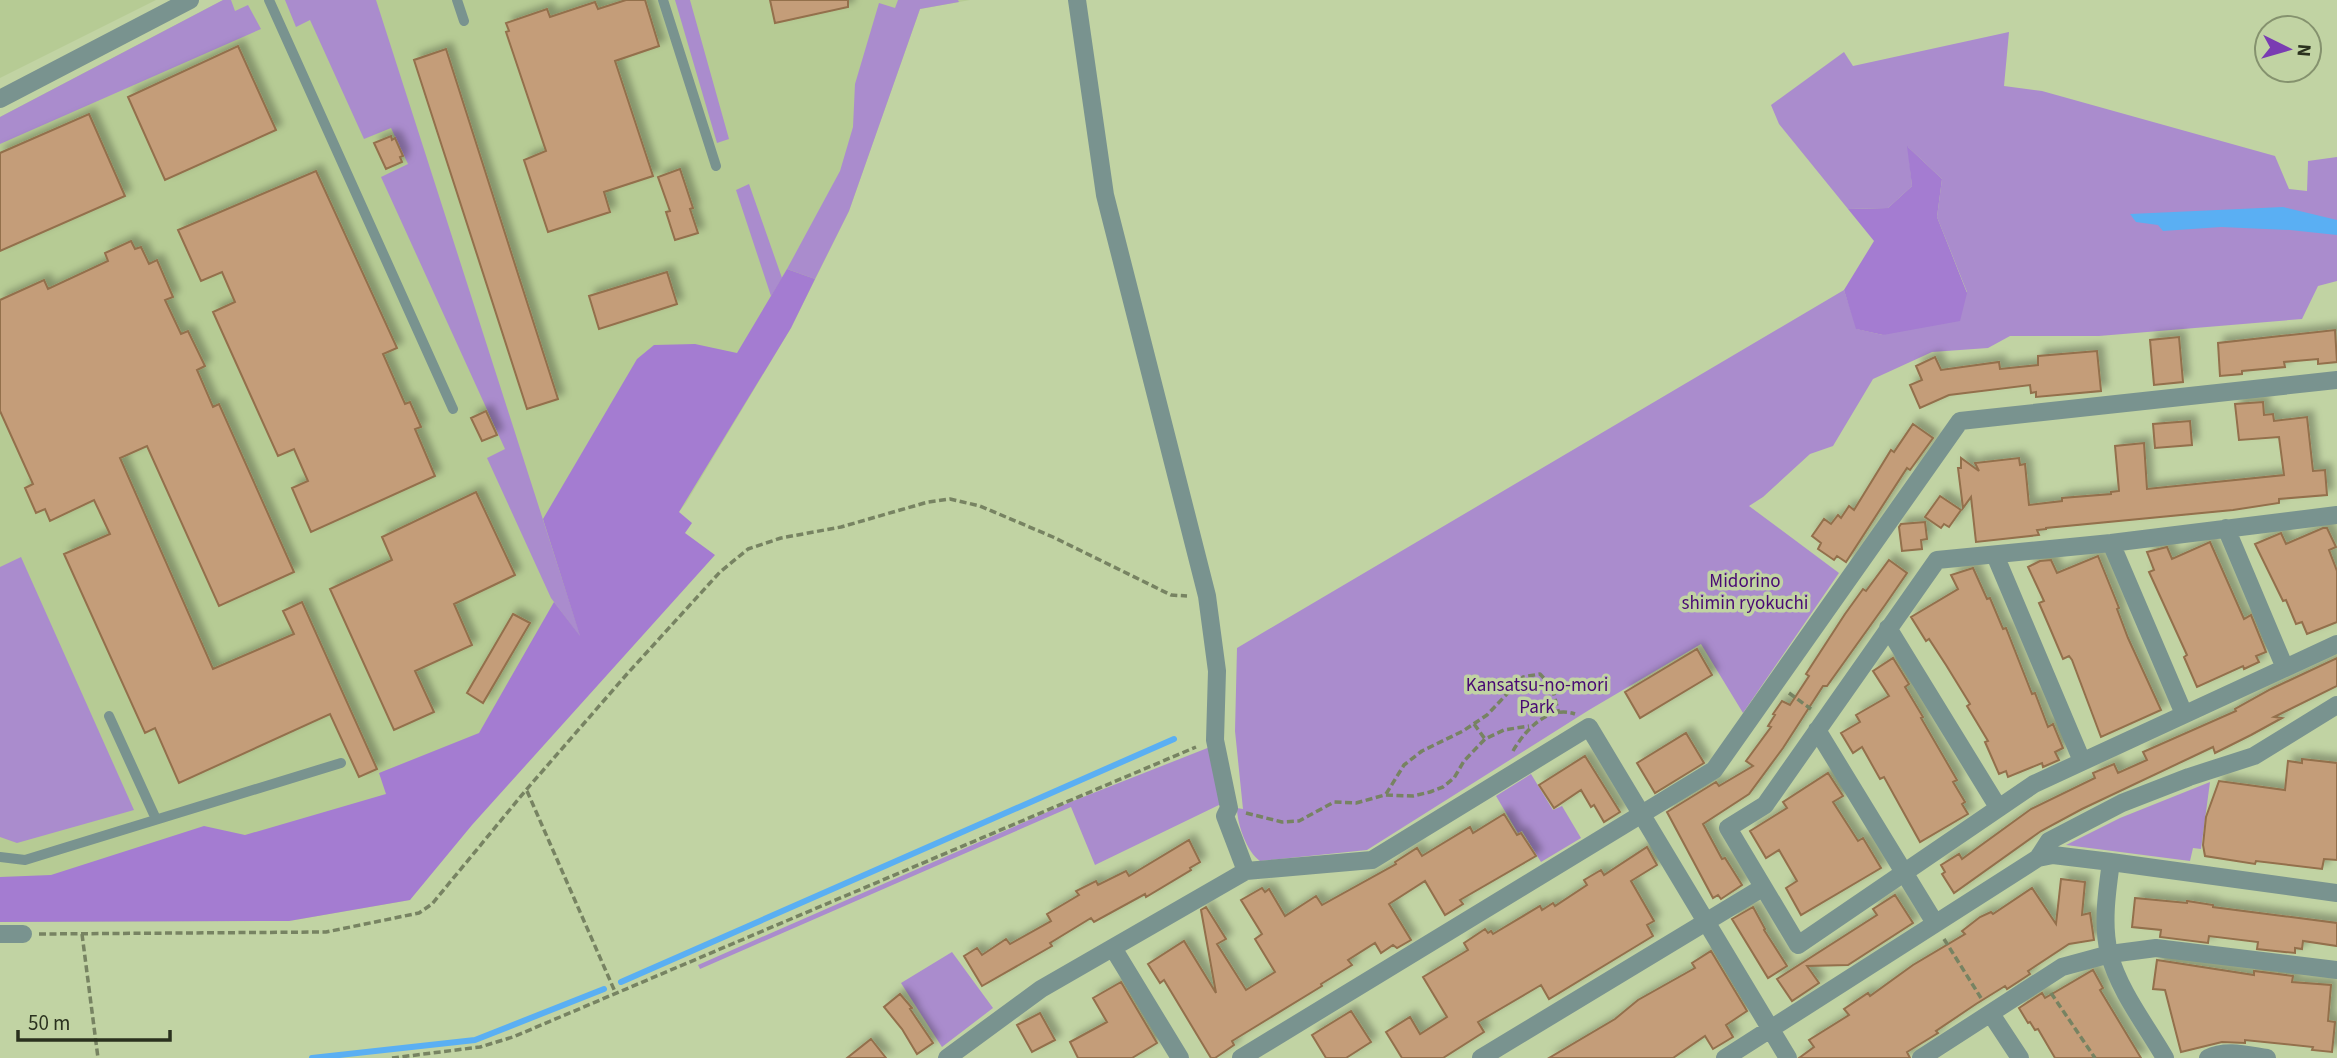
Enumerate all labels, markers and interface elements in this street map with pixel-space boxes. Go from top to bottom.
north arrow [2253,14,2323,84]
text: N [2289,43,2317,58]
park label: Midorino shimin ryokuchi [1682,568,1808,617]
park label: Kansatsu-no-mori Park [1466,672,1608,721]
scale bar [18,998,170,1042]
text: 50 m [28,1008,70,1038]

